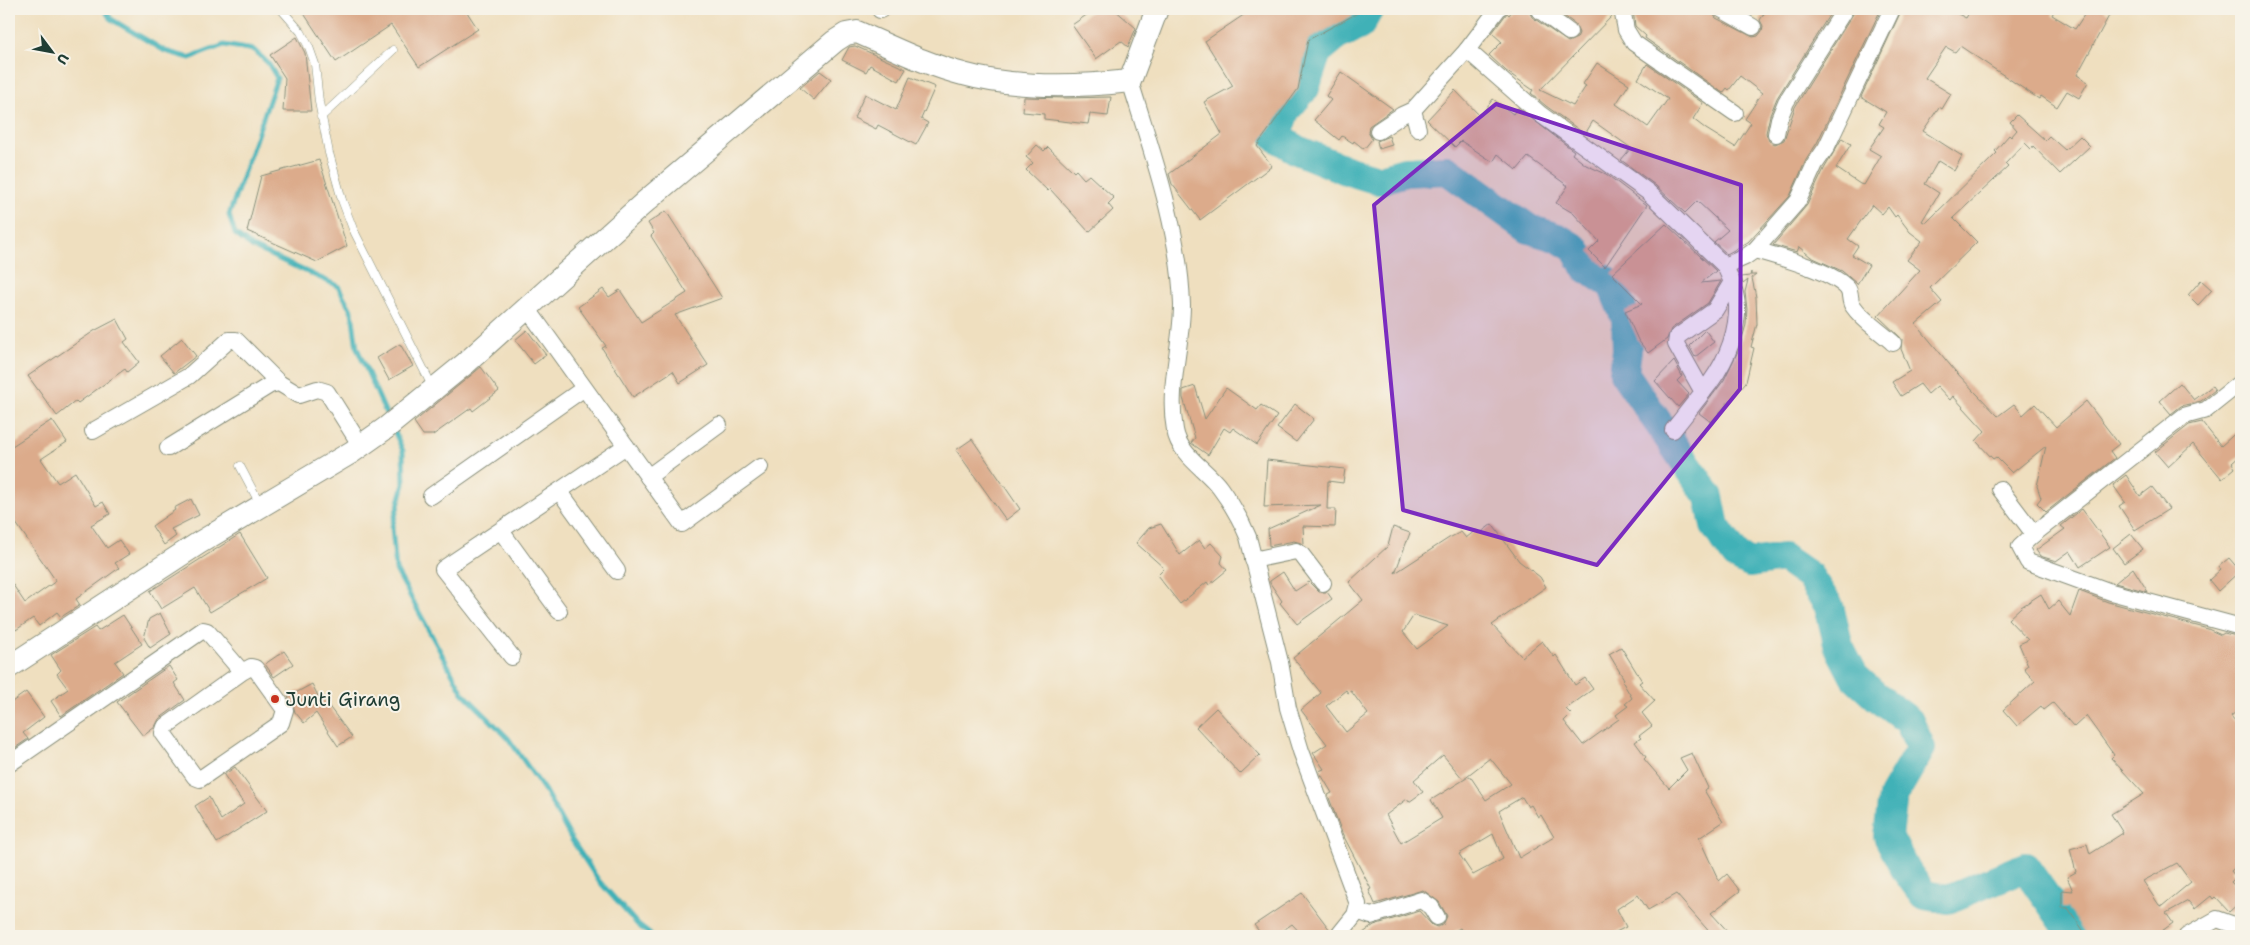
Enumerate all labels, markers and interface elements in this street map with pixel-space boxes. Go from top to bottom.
north arrow [28,28,78,78]
text: U [53,50,73,68]
place label: Junti Girang [285,687,400,712]
marker: Junti Girang [269,693,281,705]

